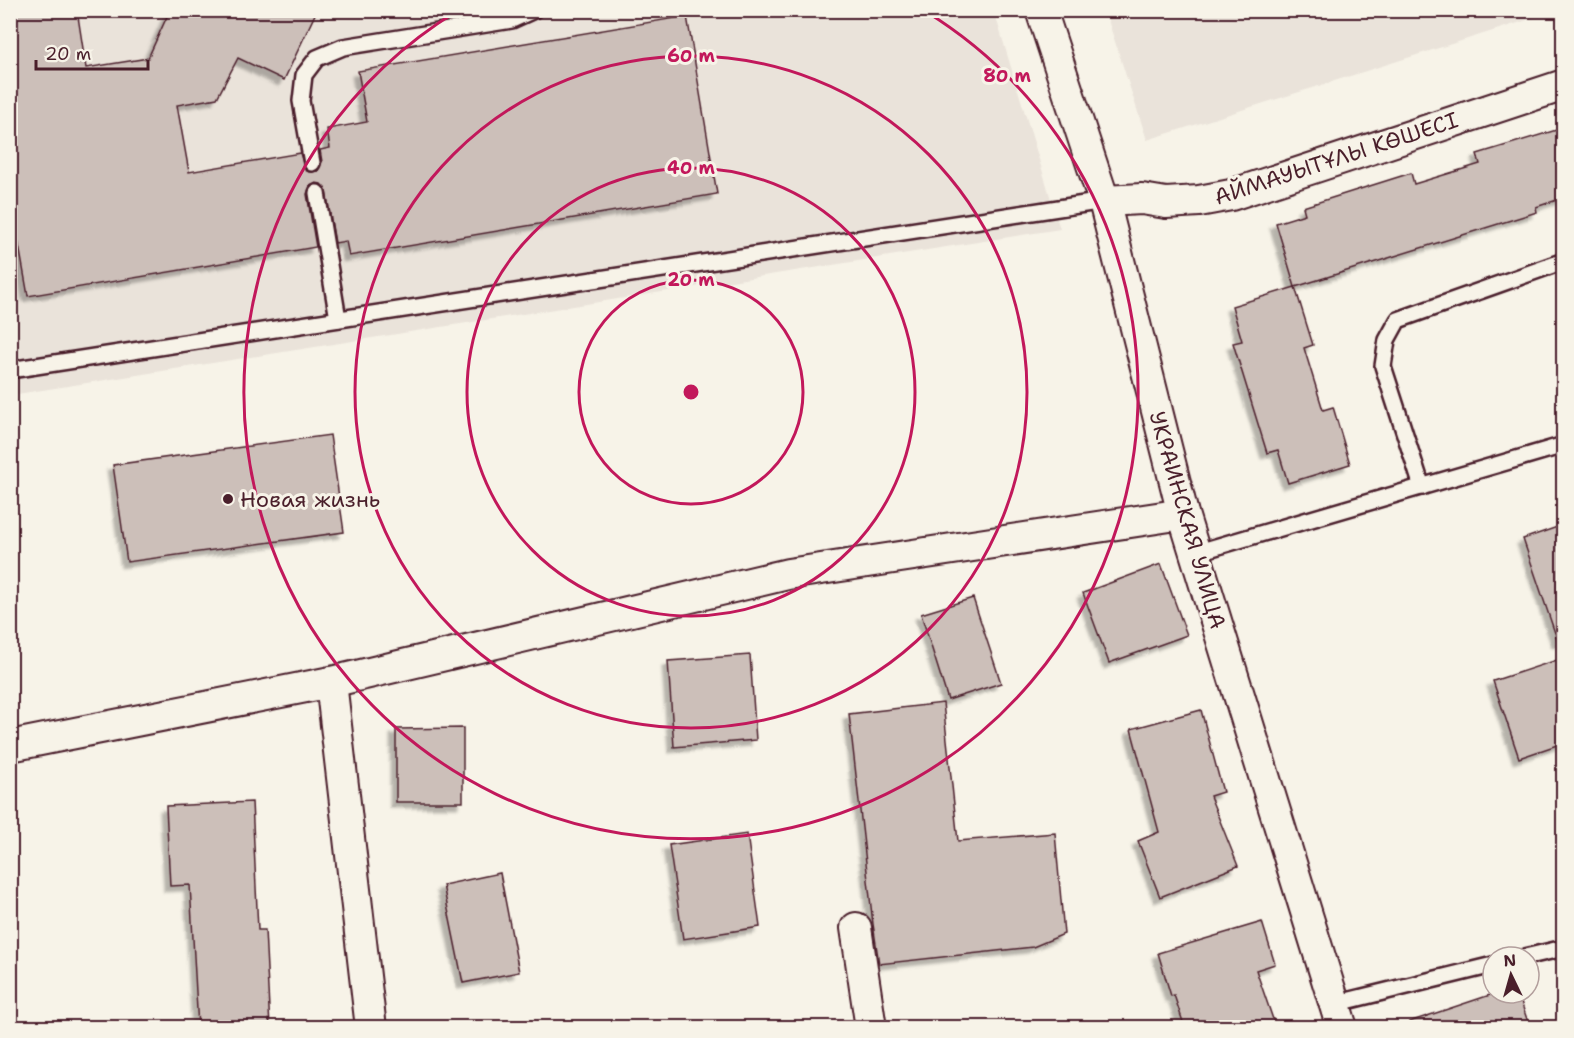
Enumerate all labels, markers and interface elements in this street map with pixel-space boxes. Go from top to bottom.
scale bar [36,33,148,71]
text: 20 m [45,42,91,66]
text: 60 m [667,44,715,68]
text: 80 m [983,64,1031,88]
street label: АЙМАУЫТҰЛЫ КӨШЕСІ [1211,105,1462,212]
text: 40 m [667,156,715,180]
text: 20 m [667,268,715,292]
centre of rings [681,382,701,402]
street label: УКРАИНСКАЯ УЛИЦА [1143,408,1232,632]
place label: Новая жизнь [240,485,380,514]
marker: Новая жизнь [221,492,235,506]
north arrow [1481,945,1541,1005]
text: N [1503,950,1517,972]

